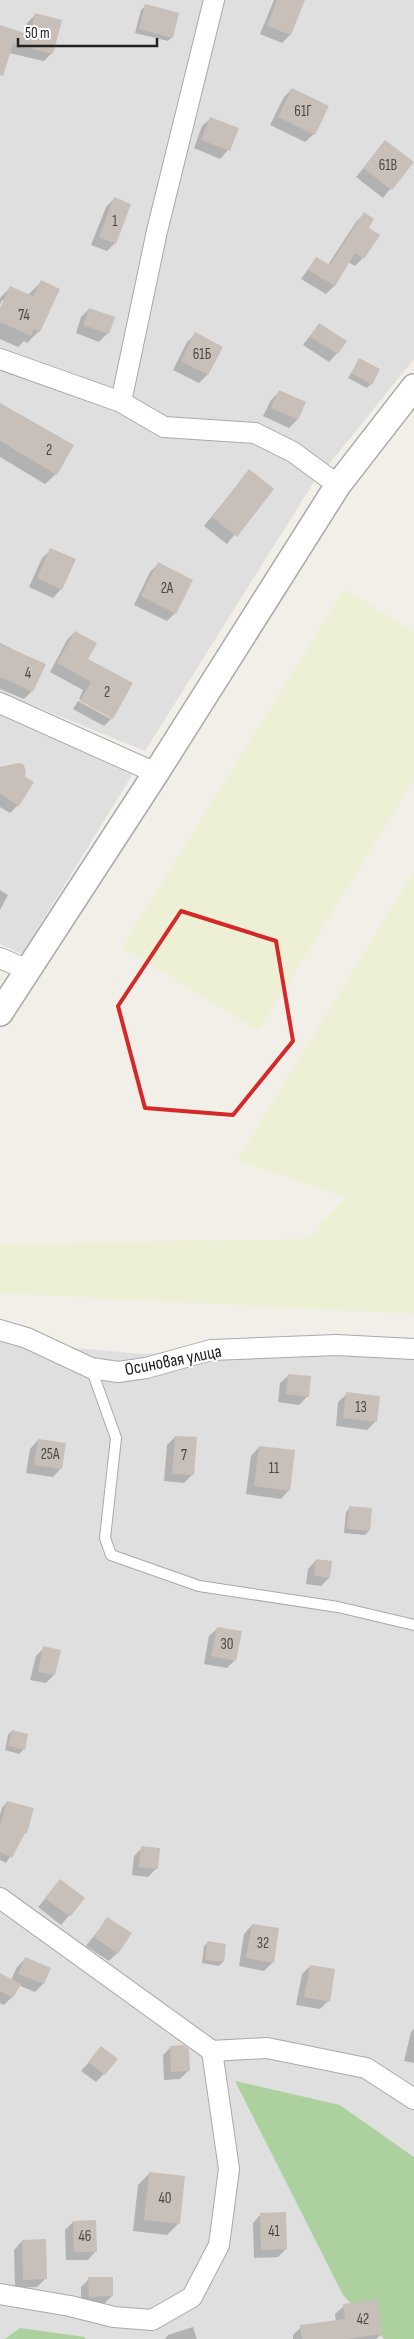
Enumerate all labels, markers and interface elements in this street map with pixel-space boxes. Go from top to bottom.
scale bar [18,15,156,47]
text: 50 m [25,24,50,43]
house number: 61Г [294,102,312,121]
house number: 61В [379,156,398,175]
house number: 1 [112,212,118,231]
house number: 74 [18,306,30,325]
house number: 61Б [193,345,212,364]
house number: 2 [46,441,52,460]
house number: 2А [161,579,174,598]
house number: 4 [25,664,31,683]
house number: 2 [104,683,110,702]
street label: Осиновая улица [123,1341,223,1380]
house number: 13 [355,1398,367,1417]
house number: 25А [41,1445,60,1464]
house number: 7 [181,1446,187,1465]
house number: 11 [269,1459,280,1478]
house number: 30 [221,1635,233,1654]
house number: 32 [257,1934,269,1953]
house number: 40 [159,2189,171,2208]
house number: 41 [268,2222,281,2241]
house number: 46 [79,2227,91,2246]
house number: 42 [357,2310,369,2329]

